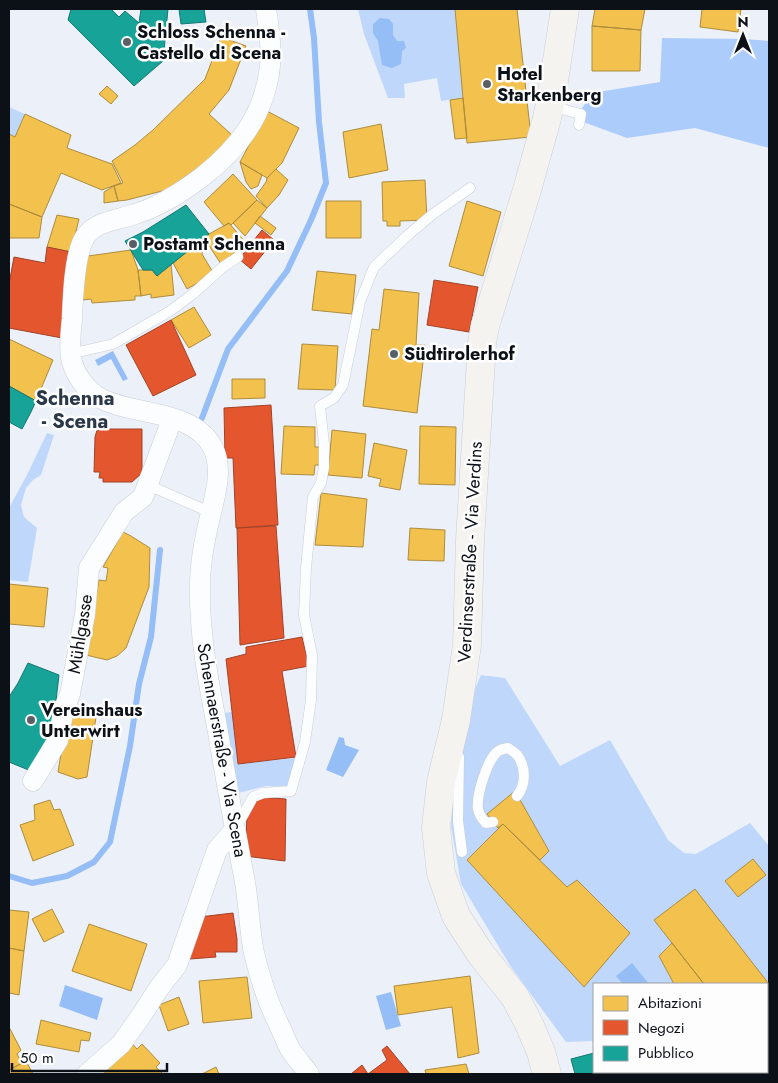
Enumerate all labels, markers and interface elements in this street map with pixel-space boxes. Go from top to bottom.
north arrow [718,10,768,60]
text: N [737,12,749,32]
place label: Schloss Schenna - Castello di Scena [137,19,285,66]
marker: Schloss Schenna - Castello di Scena [121,36,133,48]
place label: Hotel Starkenberg [497,61,601,108]
marker: Hotel Starkenberg [481,78,493,90]
place label: Postamt Schenna [143,231,285,257]
marker: Postamt Schenna [127,238,139,250]
place label: Südtirolerhof [404,341,516,367]
marker: Südtirolerhof [388,348,400,360]
district label: Schenna - Scena [36,384,115,436]
street label: Verdinserstraße - Via Verdins [451,441,489,663]
street label: Mühlgasse [61,592,99,676]
street label: Schennaerstraße - Via Scena [190,641,254,859]
place label: Vereinshaus Unterwirt [40,697,143,744]
marker: Vereinshaus Unterwirt [25,714,37,726]
legend [593,983,768,1073]
text: Abitazioni [638,992,702,1014]
text: Negozi [638,1017,685,1039]
scale bar [12,1040,168,1072]
text: Pubblico [638,1042,694,1064]
text: 50 m [20,1047,54,1069]

